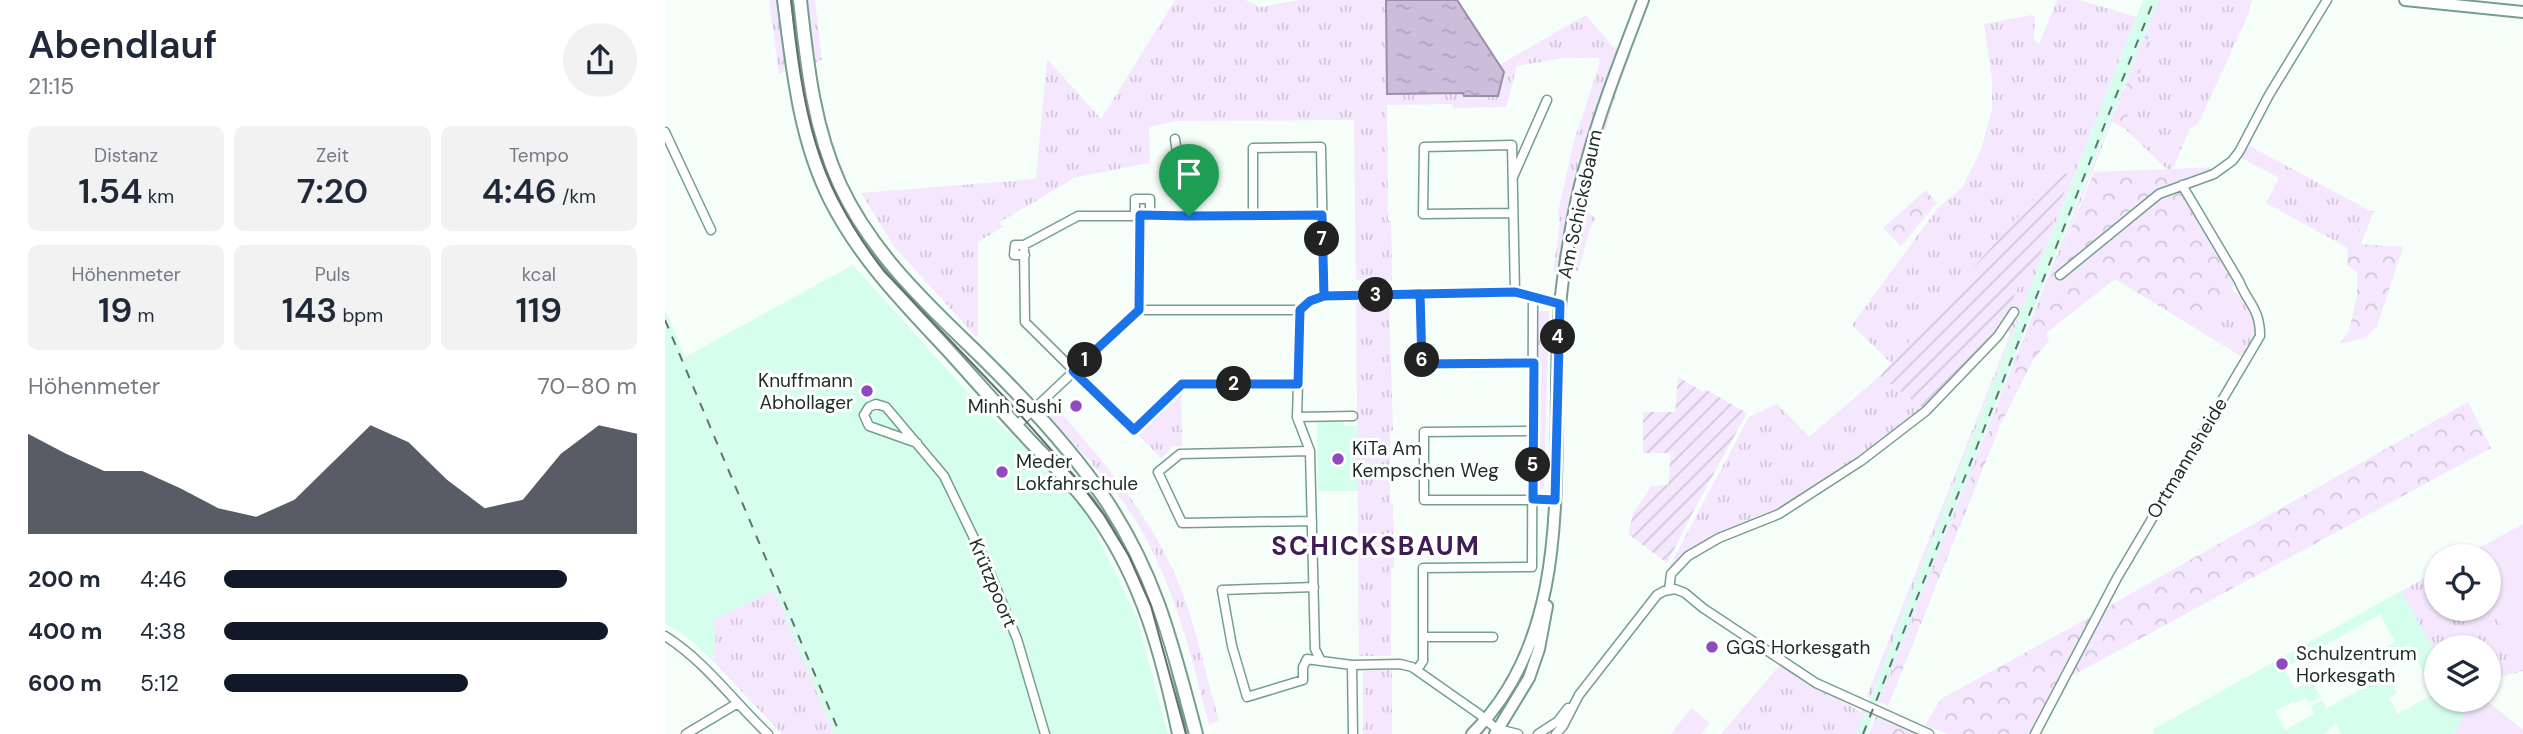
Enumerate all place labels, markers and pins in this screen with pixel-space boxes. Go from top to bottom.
pin [1159,144,1219,216]
pin: 7 [1305,222,1339,256]
pin: 3 [1359,278,1393,312]
pin: 4 [1541,320,1575,354]
pin: 1 [1067,342,1103,378]
pin: 6 [1405,342,1439,378]
pin: 2 [1217,366,1251,402]
place label: Knuffmann Abhollager [758,368,853,415]
marker: Knuffmann Abhollager [859,383,875,399]
place label: Minh Sushi [968,394,1062,419]
marker: Minh Sushi [1068,398,1084,414]
place label: KiTa Am Kempschen Weg [1352,436,1499,483]
pin: 5 [1515,448,1551,482]
place label: Meder Lokfahrschule [1016,449,1138,496]
marker: KiTa Am Kempschen Weg [1330,451,1346,467]
marker: Meder Lokfahrschule [994,464,1010,480]
place label: GGS Horkesgath [1726,635,1870,660]
marker: GGS Horkesgath [1704,639,1720,655]
place label: Schulzentrum Horkesgath [2296,641,2417,688]
marker: Schulzentrum Horkesgath [2274,656,2290,672]

